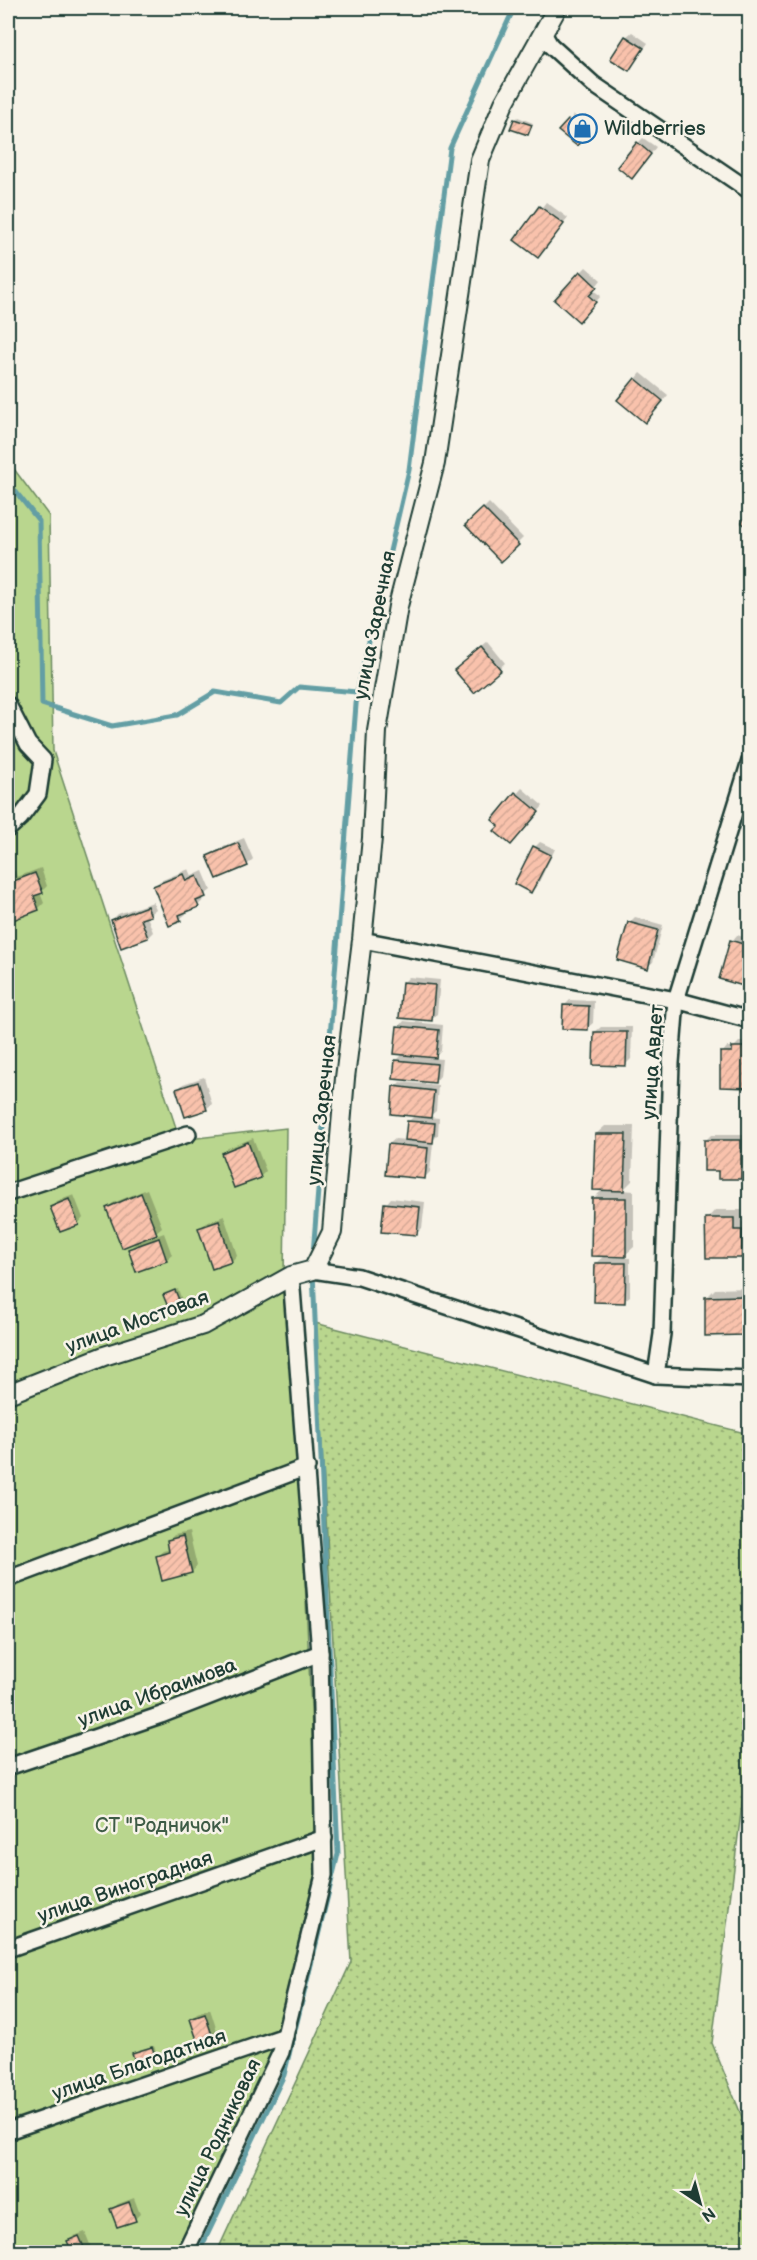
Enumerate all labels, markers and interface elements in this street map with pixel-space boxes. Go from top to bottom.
shop icon: Wildberries [567,112,599,144]
place label: Wildberries [604,117,706,141]
street label: улица Заречная [349,549,401,702]
street label: улица Авдет [637,1003,669,1121]
street label: улица Заречная [302,1034,342,1187]
street label: улица Мостовая [63,1285,212,1359]
street label: улица Ибраимова [75,1653,240,1733]
park label: СТ "Родничок" [95,1814,229,1838]
street label: улица Виноградная [35,1846,216,1928]
street label: улица Благодатная [49,2024,230,2106]
street label: улица Родниковая [169,2055,266,2220]
north arrow [670,2173,730,2233]
text: N [697,2203,718,2225]

